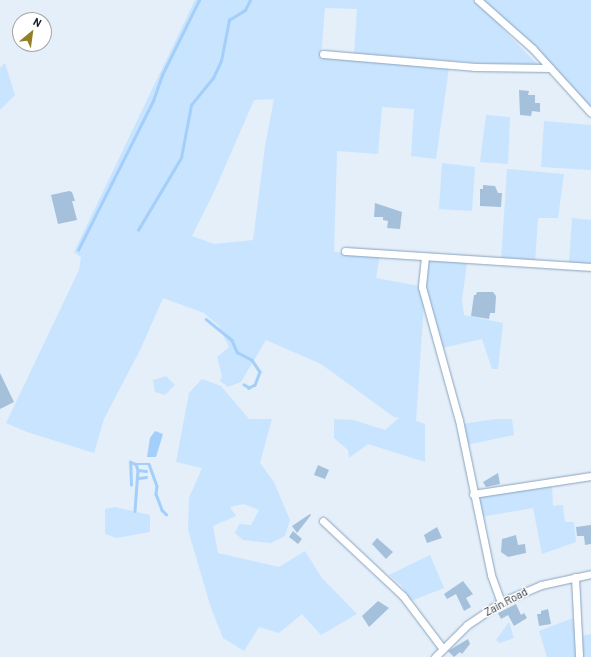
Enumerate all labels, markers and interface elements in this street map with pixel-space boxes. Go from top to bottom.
north arrow [12,12,52,52]
text: N [31,14,44,29]
street label: Zain Road [482,585,530,619]

